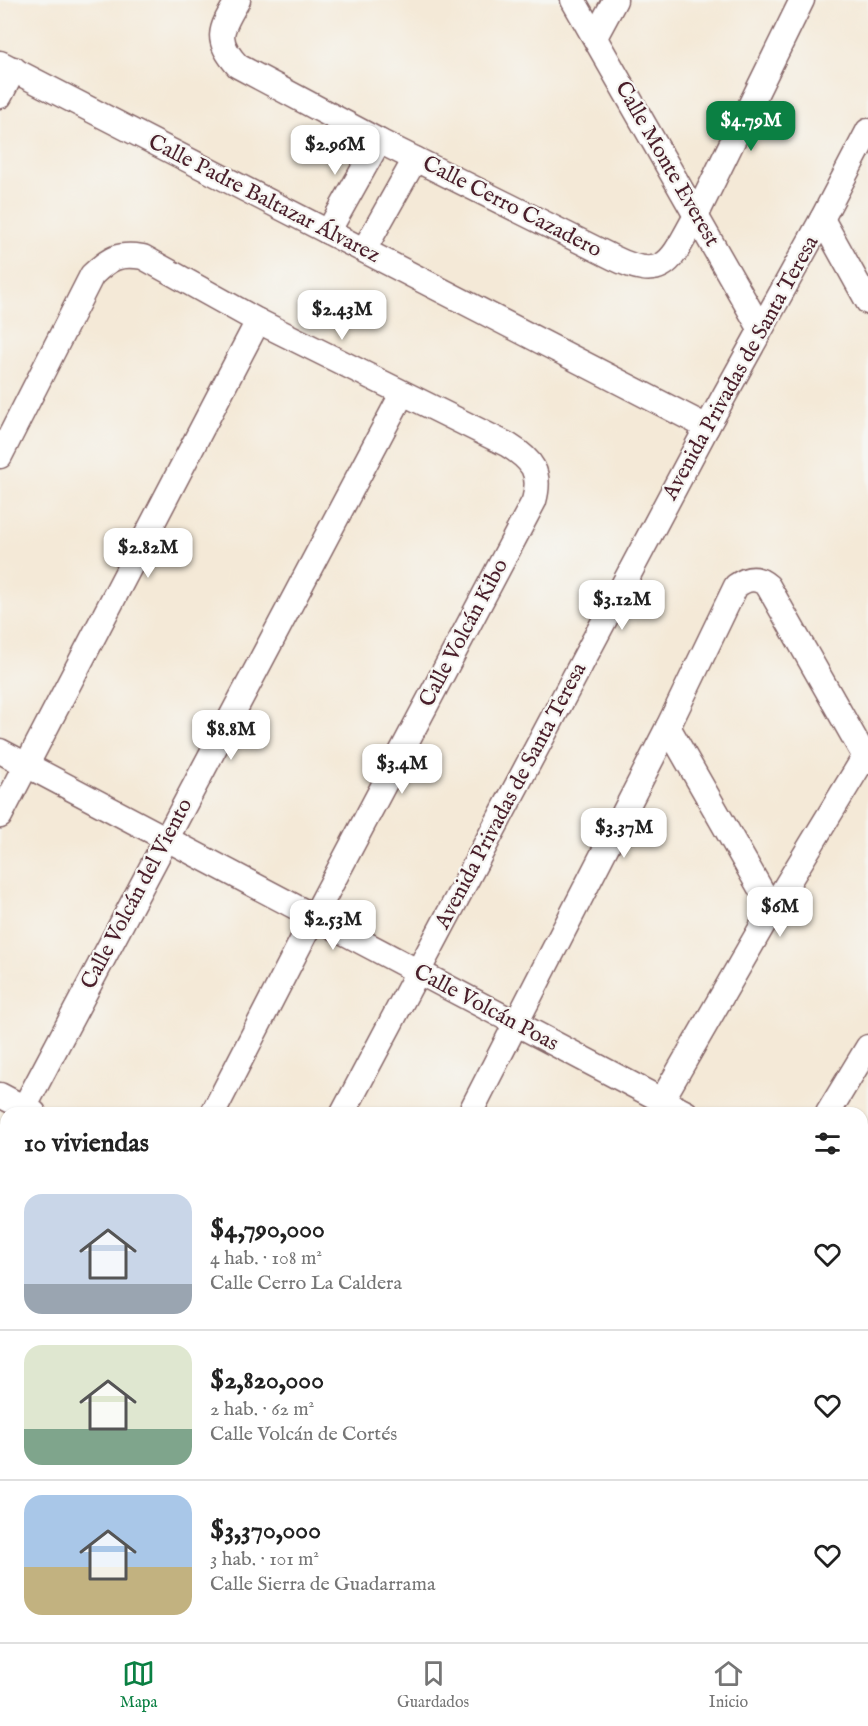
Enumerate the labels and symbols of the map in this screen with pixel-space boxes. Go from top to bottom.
street label: Calle Monte Everest [608,76,726,252]
pin: $4.79M [702,101,800,152]
pin: $2.96M [286,125,384,176]
street label: Calle Padre Baltazar Álvarez [143,128,385,270]
street label: Calle Cerro Cazadero [418,150,606,264]
street label: Avenida Privadas de Santa Teresa [656,231,826,506]
pin: $2.43M [293,290,391,341]
pin: $2.82M [99,528,197,579]
street label: Calle Volcán Kibo [413,554,515,712]
pin: $3.12M [573,580,671,631]
street label: Avenida Privadas de Santa Teresa [428,658,593,935]
pin: $8.8M [189,710,273,761]
pin: $3.4M [360,744,444,795]
street label: Calle Volcán del Viento [75,794,199,994]
pin: $3.37M [575,808,673,859]
pin: $6M [751,887,809,938]
pin: $2.53M [284,900,382,951]
street label: Calle Volcán Poas [409,958,563,1058]

